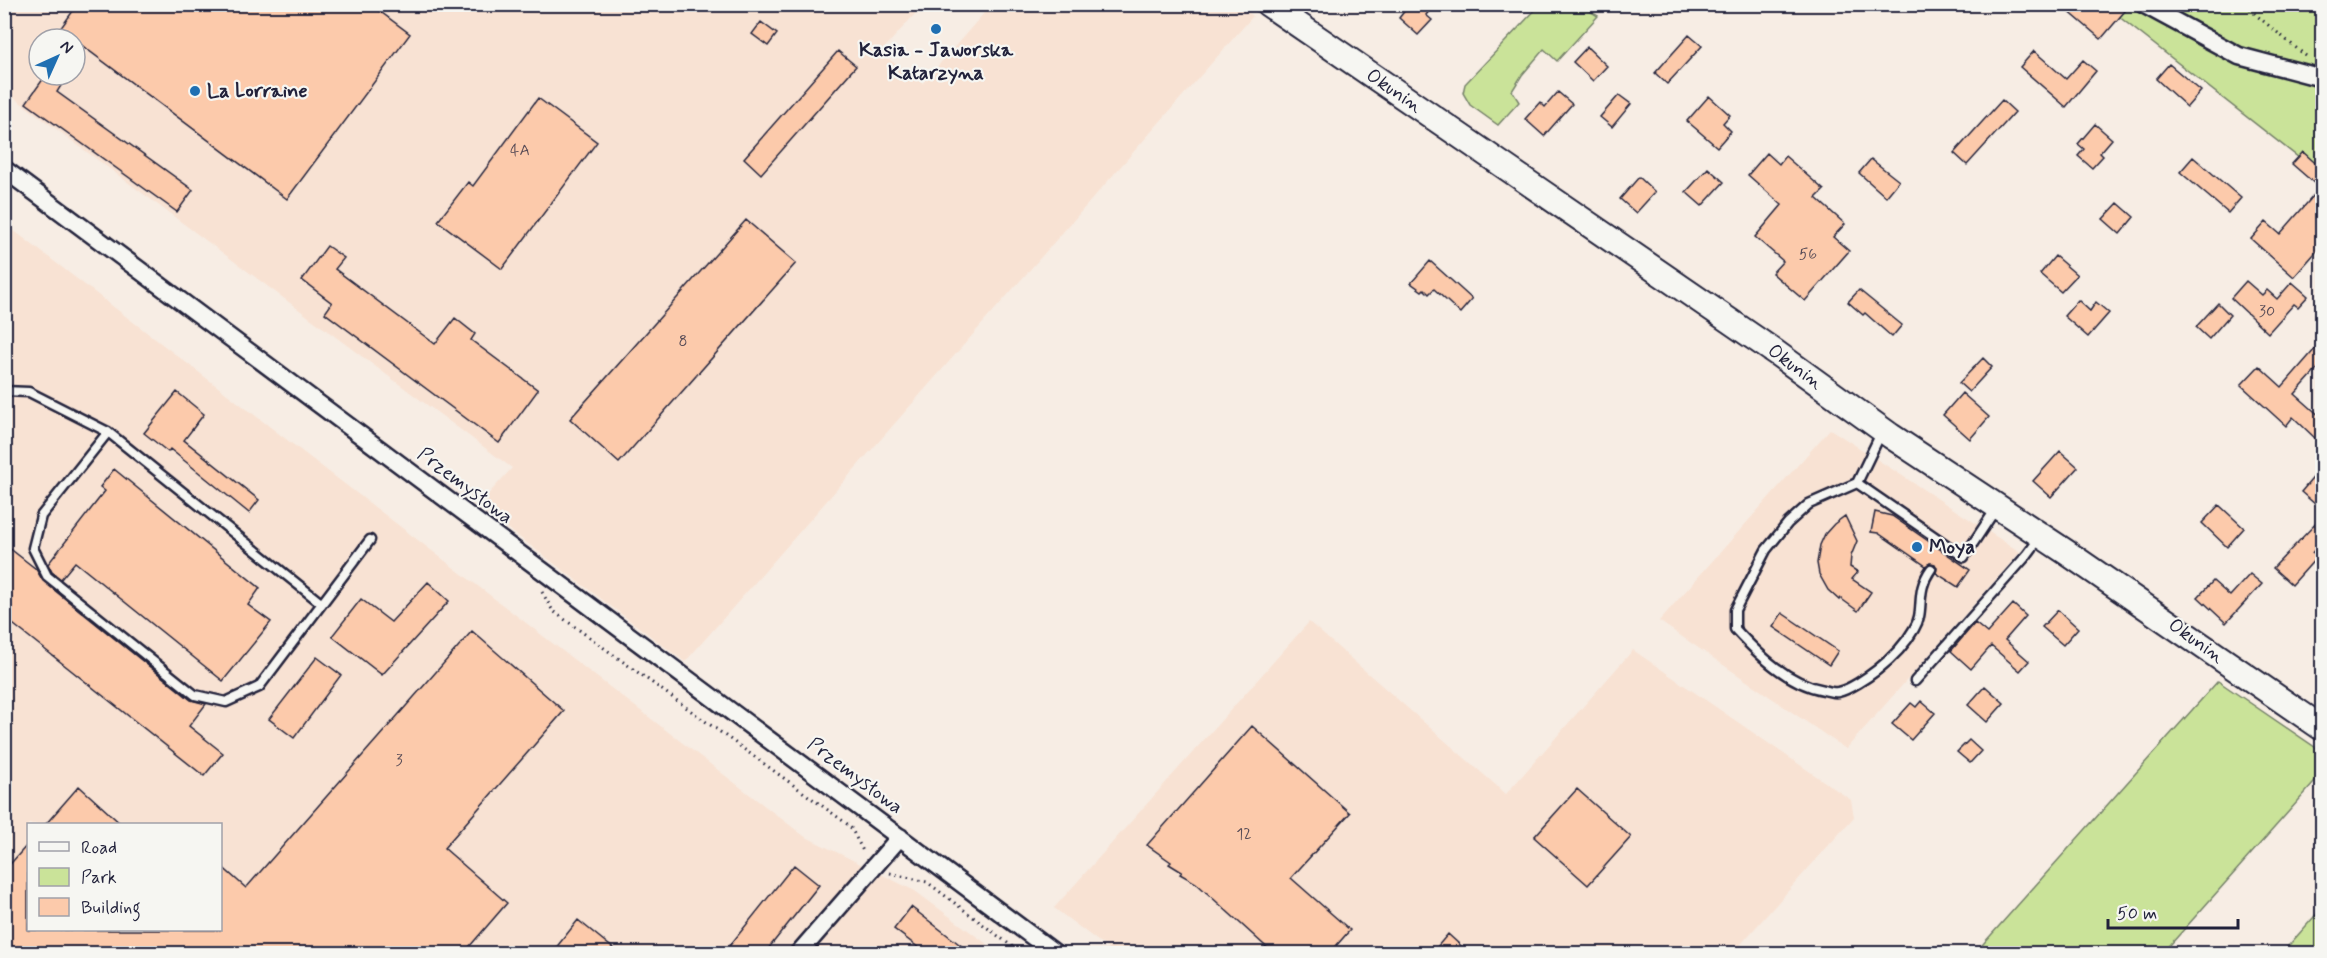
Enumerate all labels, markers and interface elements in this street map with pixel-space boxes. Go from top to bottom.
marker: Kasia - Jaworska Katarzyna [929,22,943,36]
north arrow [27,27,87,87]
text: N [55,36,78,59]
place label: Kasia - Jaworska Katarzyna [859,37,1014,87]
street label: Okunin [1361,62,1428,120]
place label: La Lorraine [207,78,308,105]
marker: La Lorraine [188,84,202,98]
house number: 4A [510,140,530,161]
house number: 56 [1799,244,1817,265]
house number: 30 [2259,301,2275,322]
house number: 8 [678,331,688,352]
street label: Okunin [1762,338,1828,396]
street label: Przemysłowa [412,441,518,531]
place label: Moya [1929,534,1975,561]
marker: Moya [1910,540,1924,554]
street label: Okunin [2163,612,2230,670]
street label: Przemysłowa [802,731,908,821]
house number: 3 [395,750,403,771]
legend [27,823,222,931]
house number: 12 [1236,824,1252,845]
text: Road [81,836,117,860]
text: Park [81,866,117,890]
scale bar [2108,892,2238,930]
text: Building [81,896,141,922]
text: 50 m [2117,902,2157,926]

